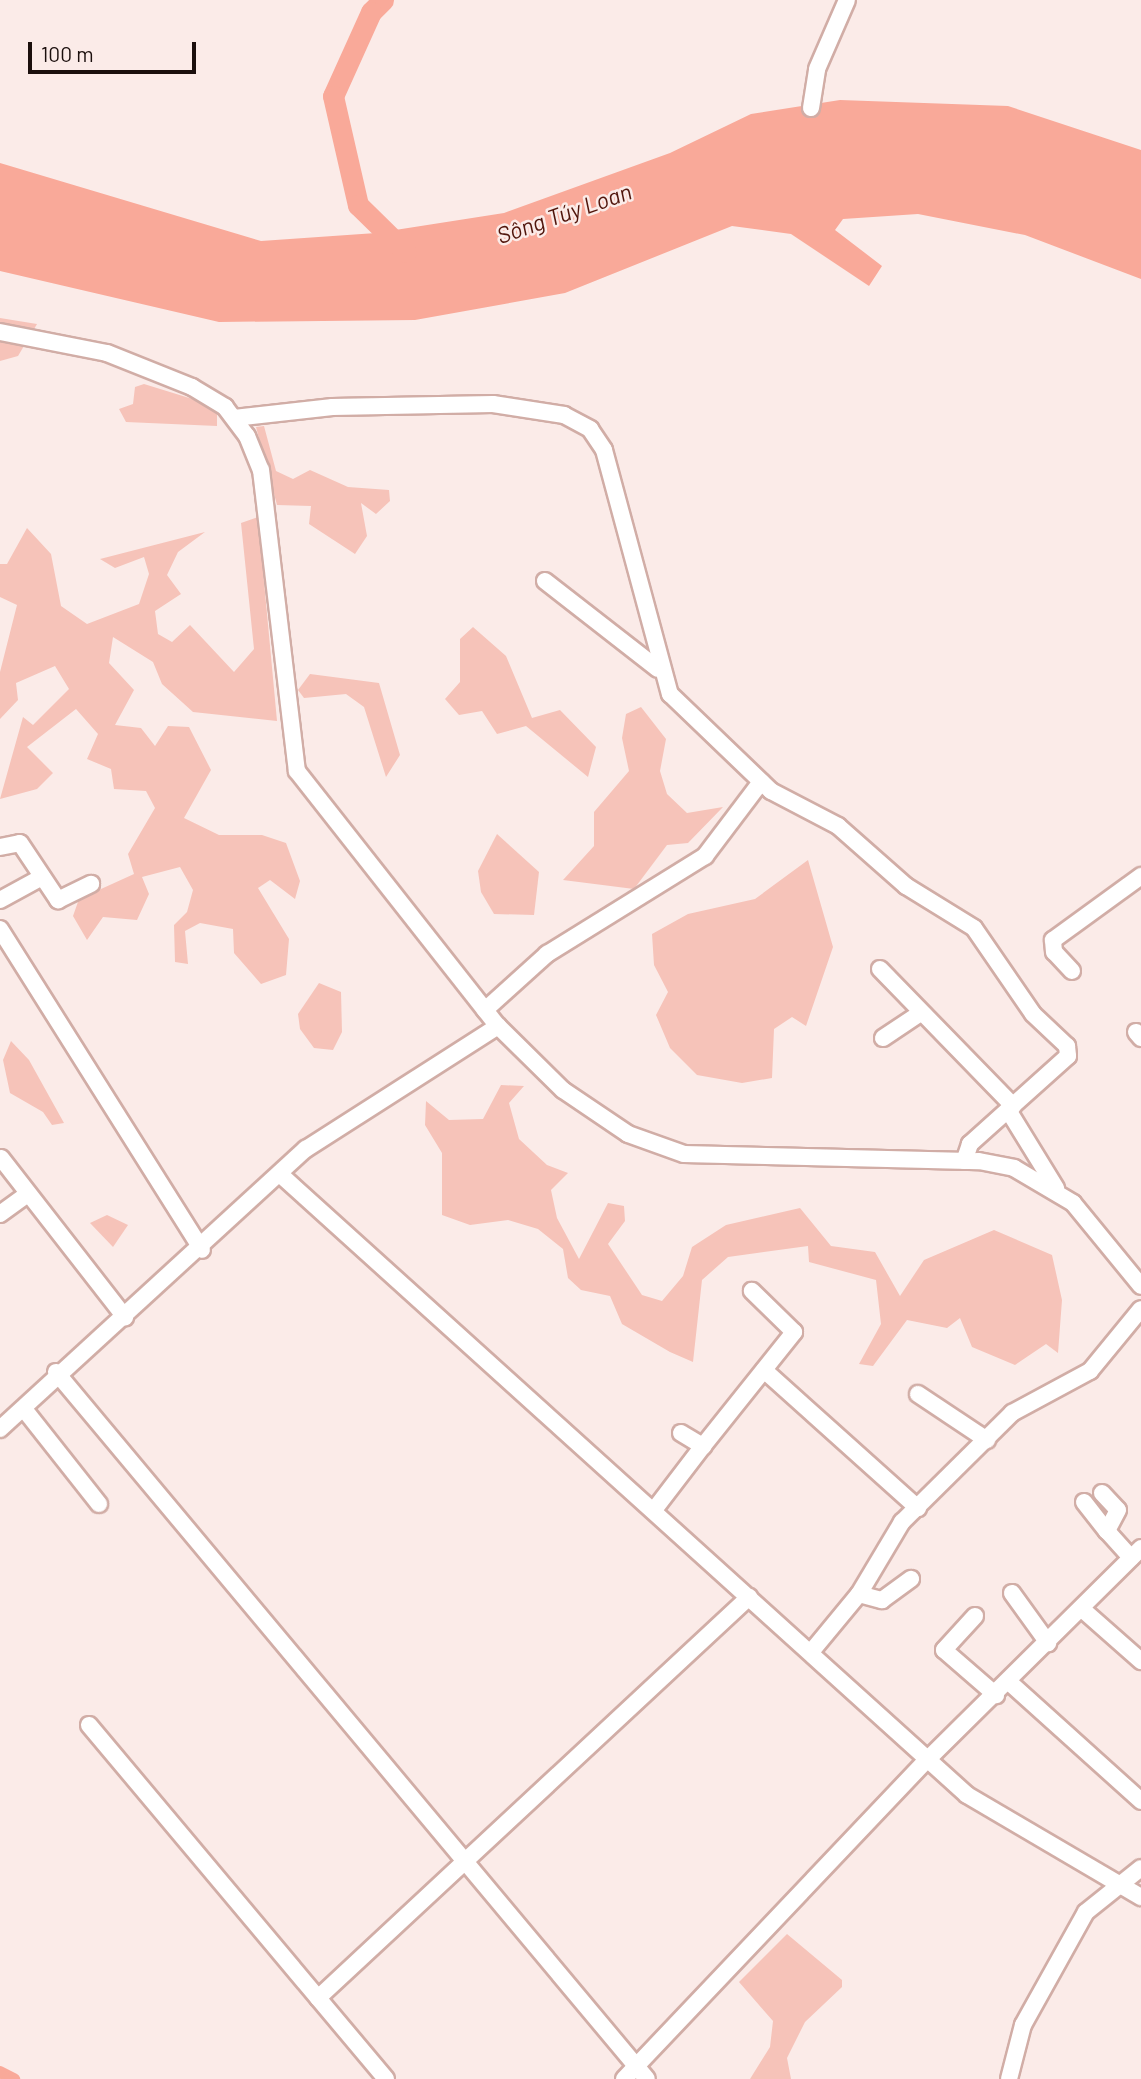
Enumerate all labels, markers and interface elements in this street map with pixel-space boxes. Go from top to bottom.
scale bar [32,28,200,72]
text: 100 m [41,41,94,66]
water label: Sông Túy Loan [493,177,635,249]

